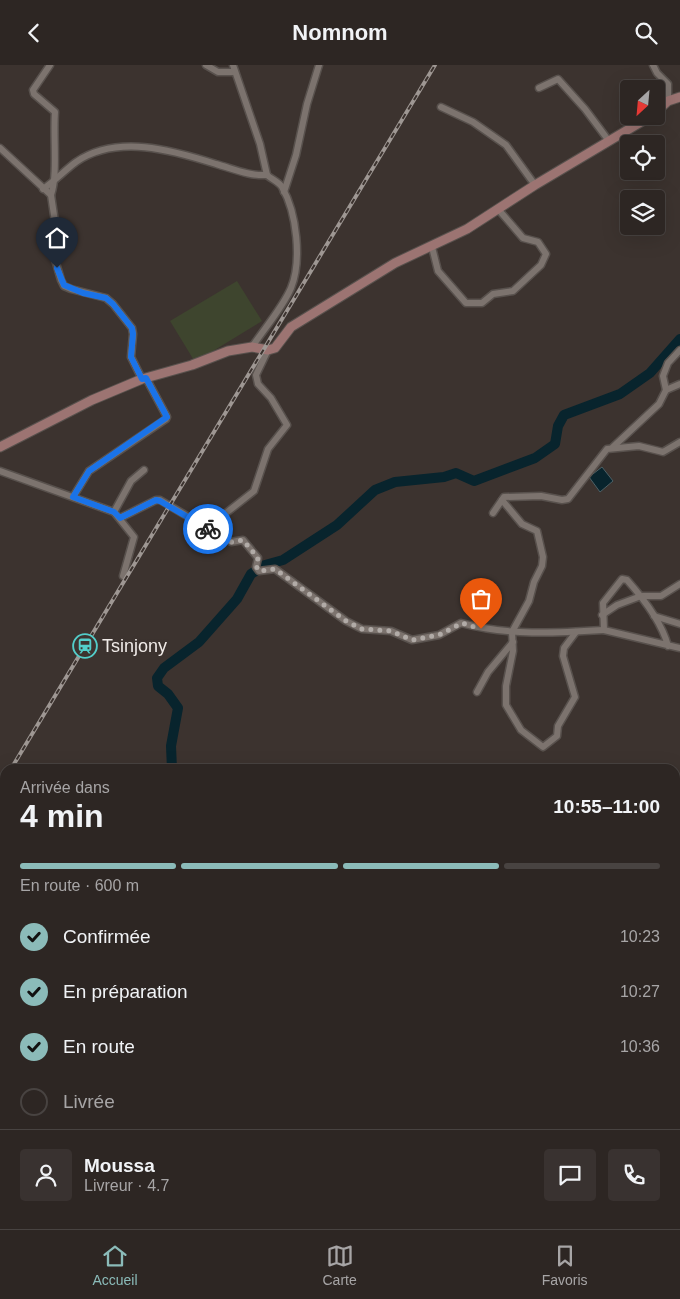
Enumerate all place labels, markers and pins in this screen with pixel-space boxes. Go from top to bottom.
pin [36,217,78,268]
pin [460,578,502,629]
station icon: Tsinjony [72,633,98,659]
place label: Tsinjony [102,636,167,656]

